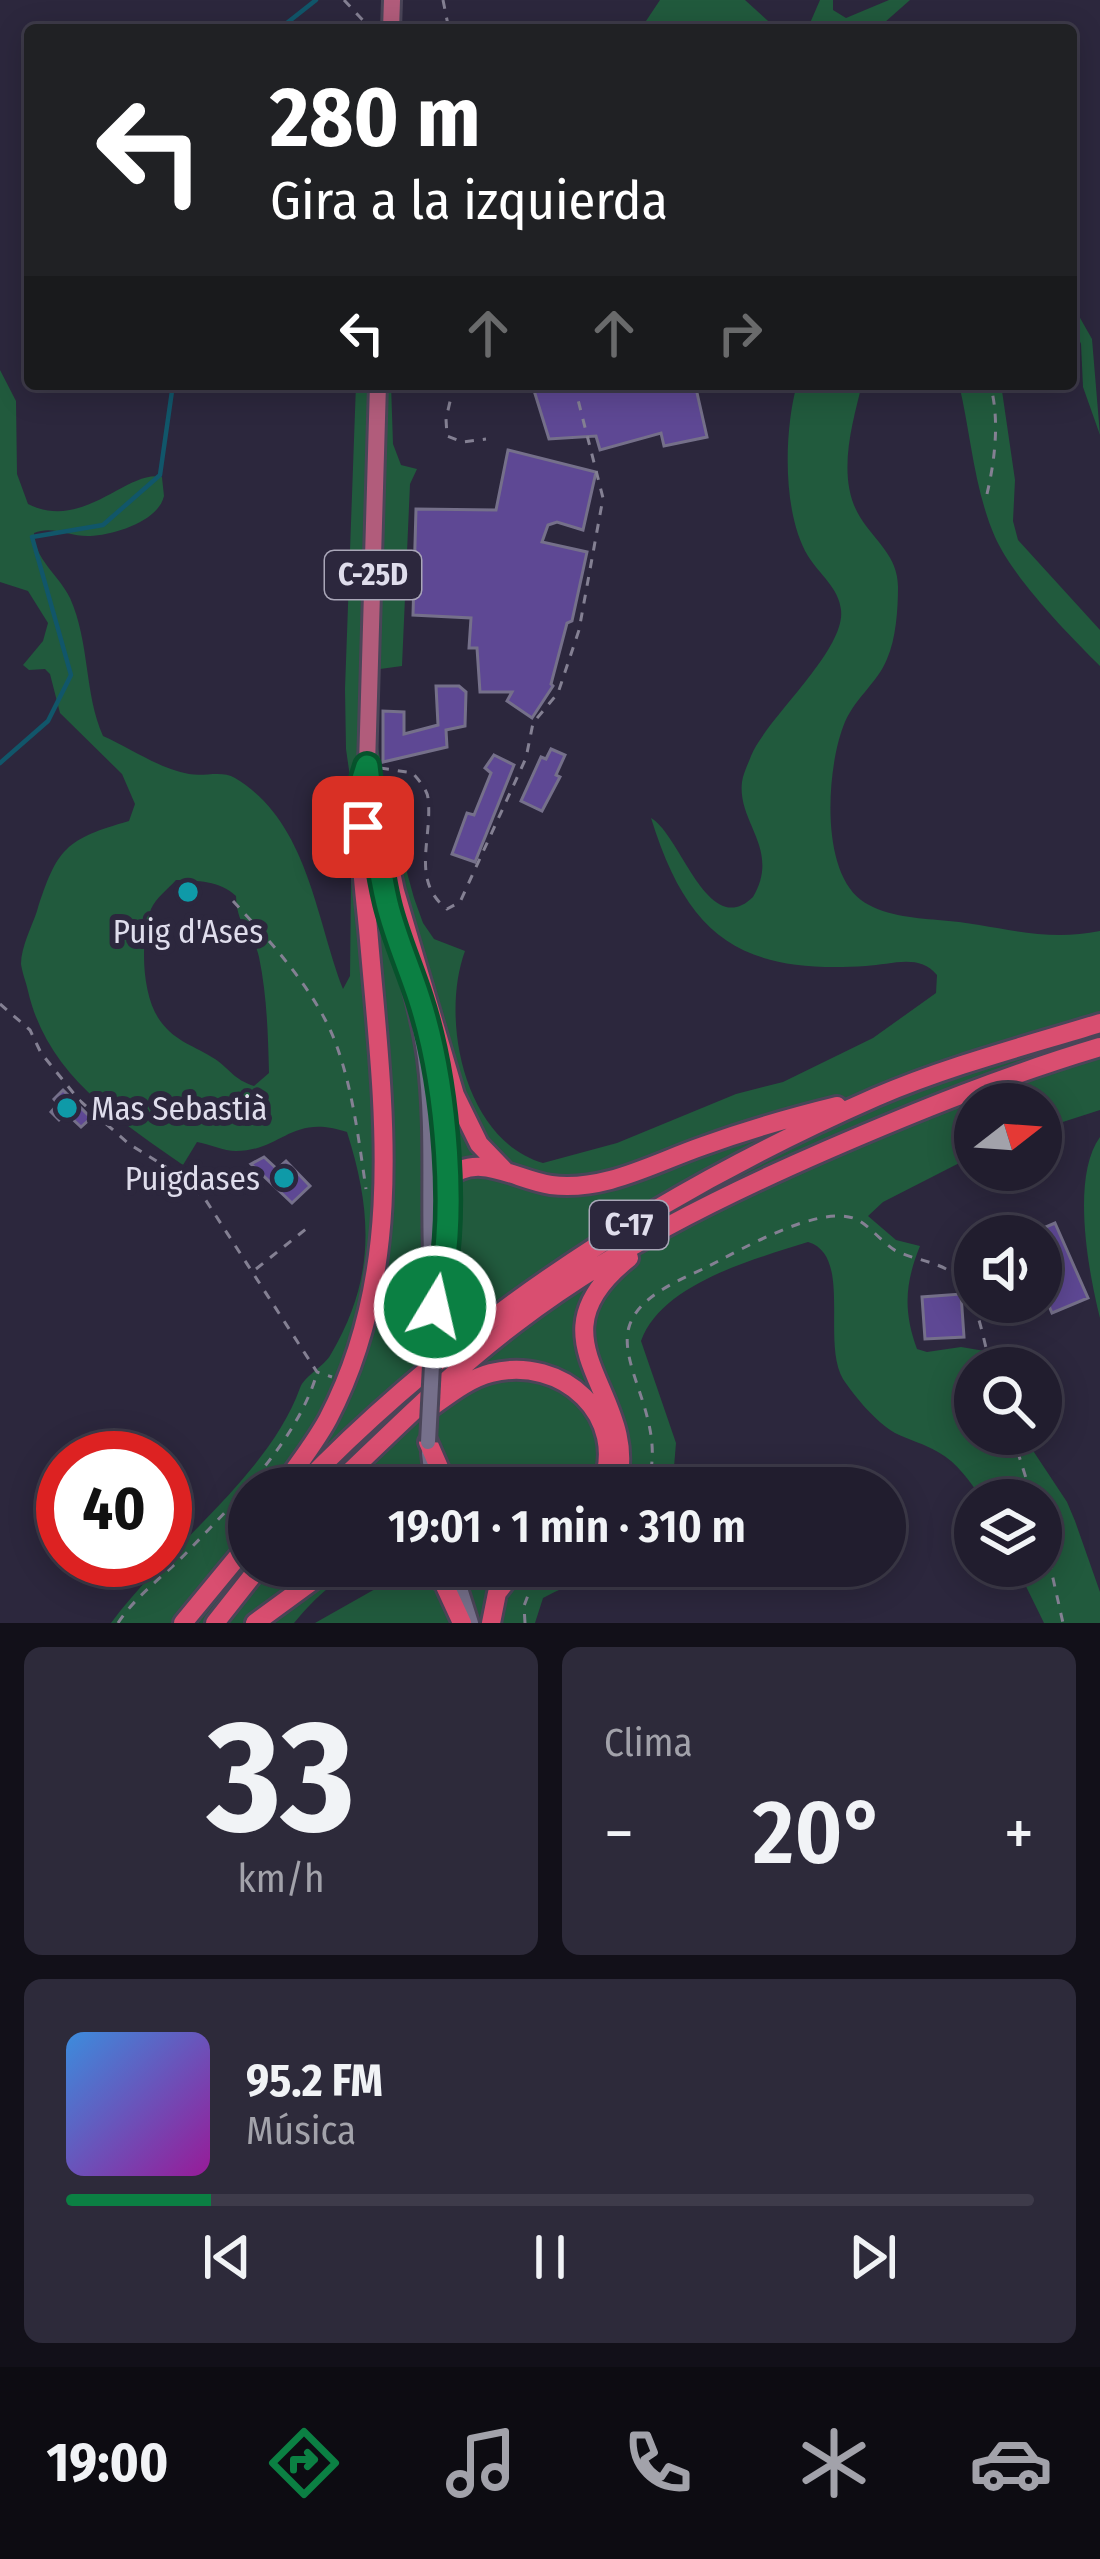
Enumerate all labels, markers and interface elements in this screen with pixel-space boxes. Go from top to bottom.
text: 280 m [270,67,481,168]
icon: left [72,72,228,228]
text: Gira a la izquierda [270,169,668,233]
icon: left [329,300,395,366]
icon: ahead [455,300,521,366]
icon: ahead [581,300,647,366]
icon: right [707,300,773,366]
road number: C-25D [325,551,421,599]
pin [312,776,414,878]
icon: arrive [330,794,396,860]
marker: Puig d'Ases [175,879,201,905]
place label: Puig d'Ases [113,912,263,952]
north arrow [954,1083,1062,1191]
map controls [954,1083,1062,1587]
place label: Mas Sebastià [91,1089,267,1129]
marker: Mas Sebastià [54,1095,80,1121]
place label: Puigdases [125,1159,260,1199]
marker: Puigdases [271,1165,297,1191]
road number: C-17 [590,1201,668,1249]
button: sound [954,1215,1062,1323]
position arrow [372,1244,498,1370]
button: search [954,1347,1062,1455]
speed limit sign: 40 [36,1431,192,1587]
button: layers [954,1479,1062,1587]
text: 19:01 · 1 min · 310 m [388,1500,746,1554]
text: 33 [207,1684,355,1871]
text: Clima [604,1720,693,1766]
text: 20° [753,1779,885,1887]
text: − [604,1794,634,1873]
text: + [1004,1794,1034,1873]
text: km/h [238,1856,324,1902]
text: 95.2 FM [246,2054,383,2108]
text: Música [246,2108,356,2154]
icon: previous [194,2224,260,2290]
icon: pause [517,2224,583,2290]
icon: next [840,2224,906,2290]
icon: directions [262,2421,346,2505]
icon: music [439,2421,523,2505]
icon: phone [616,2421,700,2505]
icon: climate [792,2421,876,2505]
icon: car [969,2421,1053,2505]
text: 19:00 [46,2431,169,2495]

